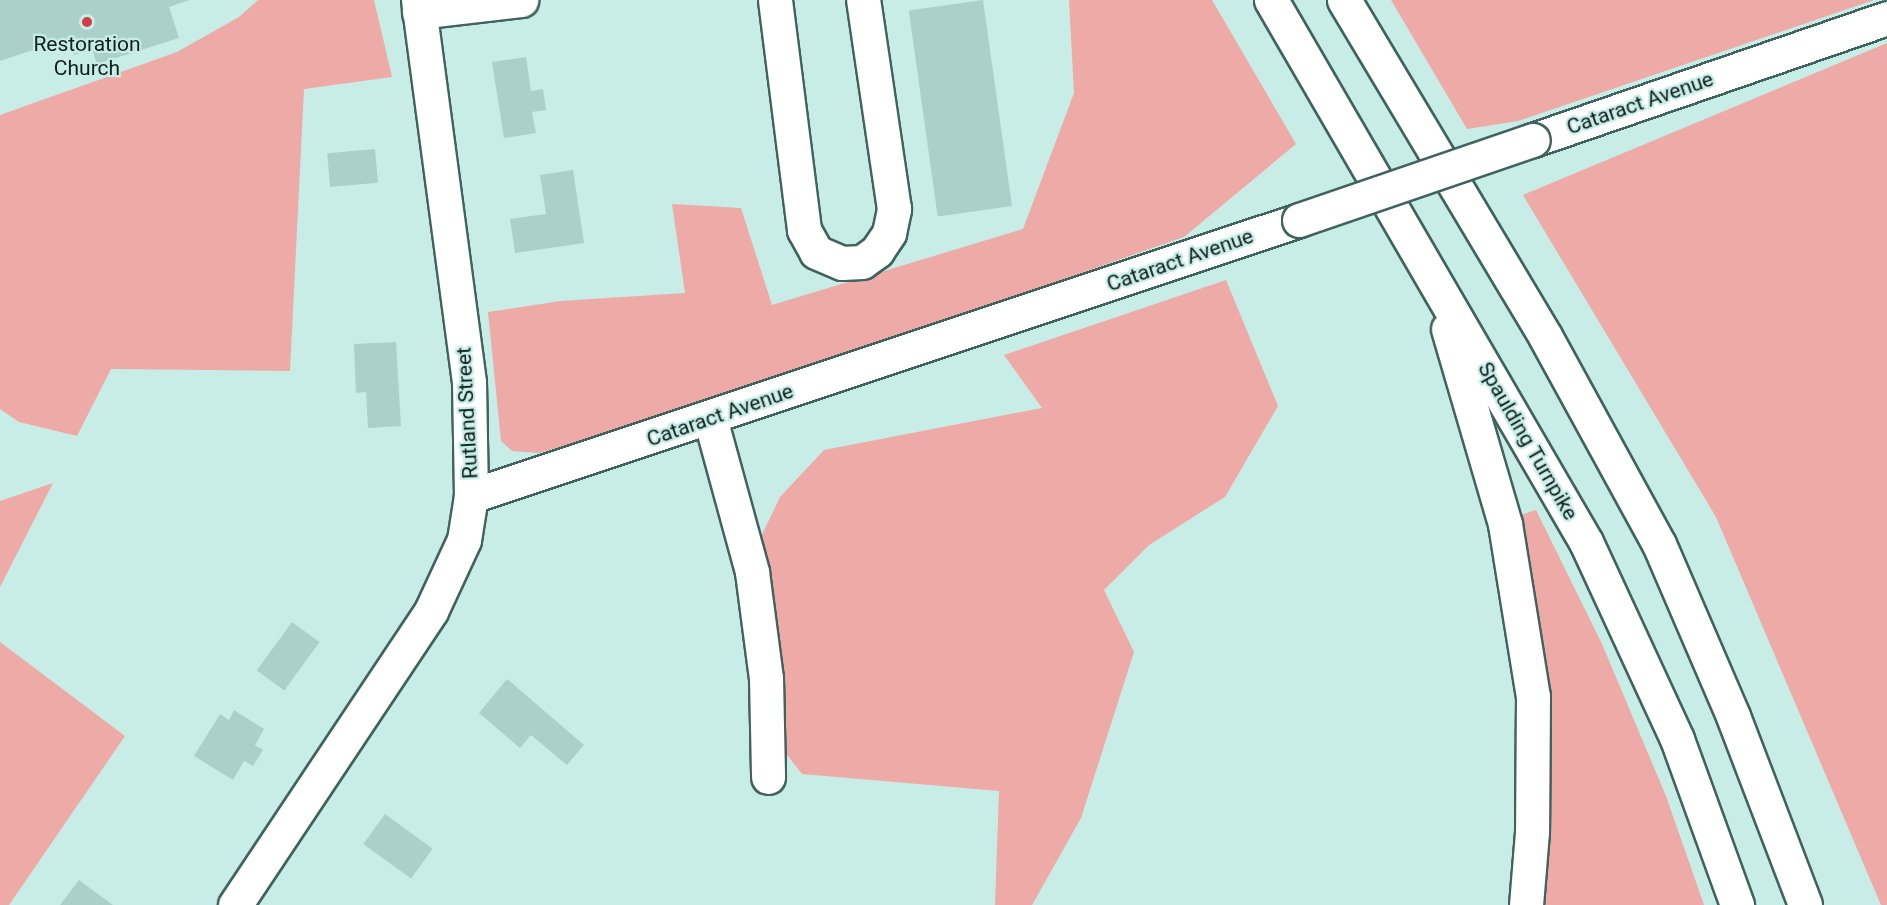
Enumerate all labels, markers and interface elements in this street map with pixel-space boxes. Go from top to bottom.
marker: Restoration Church [80,15,94,29]
place label: Restoration Church [33,31,141,81]
street label: Cataract Avenue [1563,66,1717,140]
street label: Cataract Avenue [1103,223,1257,297]
street label: Rutland Street [451,346,483,480]
street label: Spaulding Turnpike [1473,358,1583,524]
street label: Cataract Avenue [643,378,797,452]

